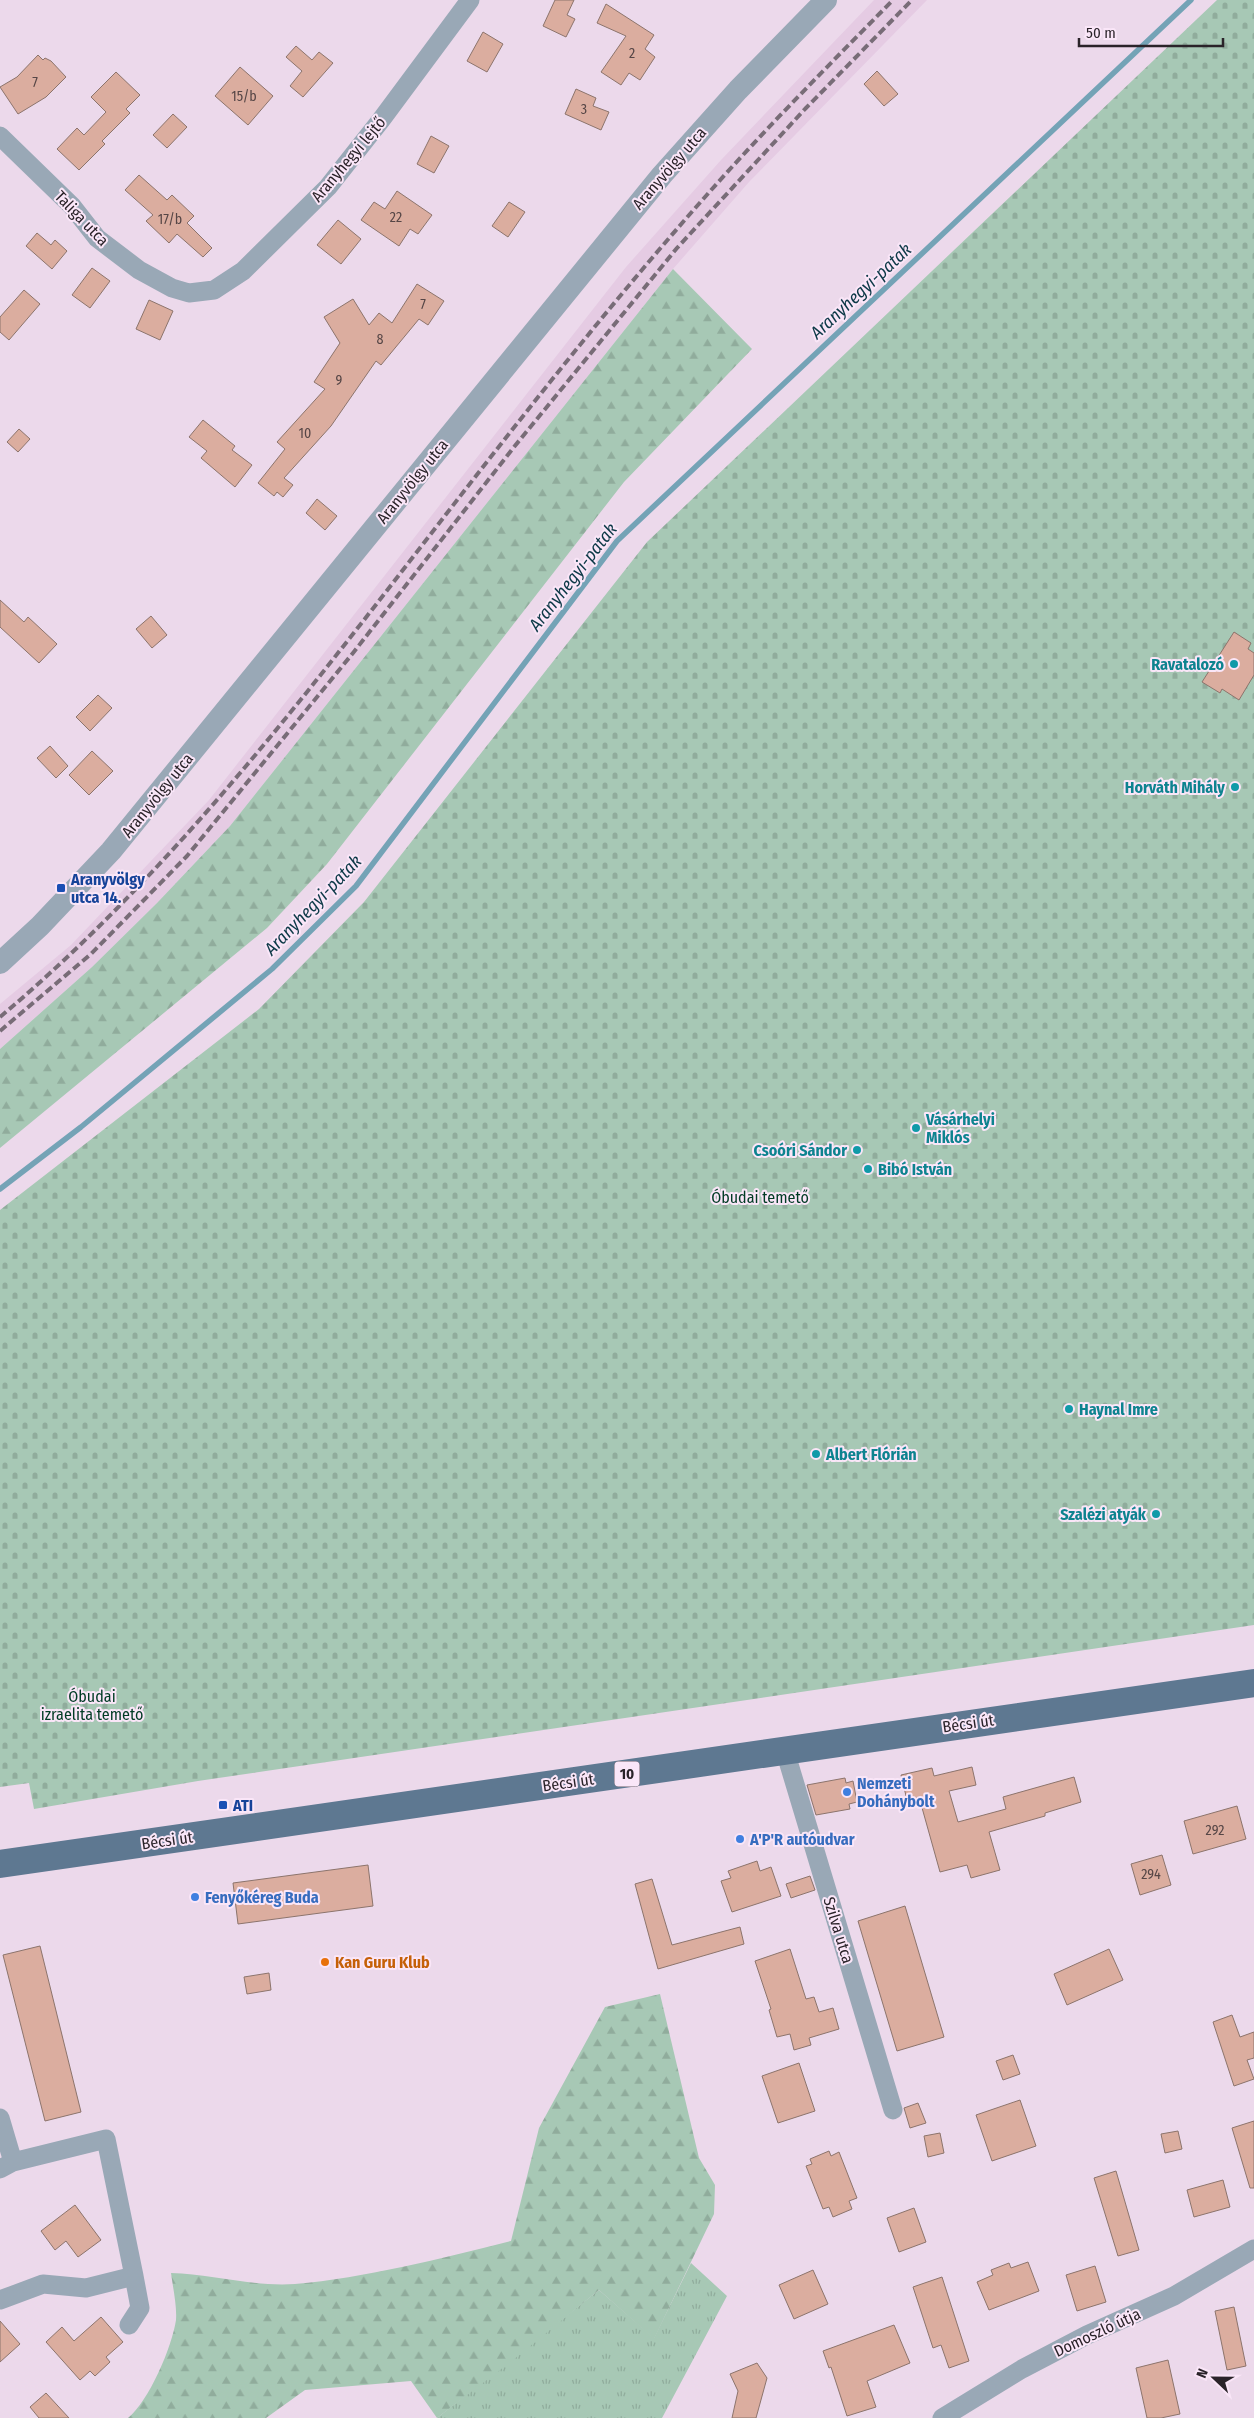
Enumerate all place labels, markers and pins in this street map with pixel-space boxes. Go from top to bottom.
place label: Ravatalozó [1151,655,1224,674]
marker: Ravatalozó [1228,658,1240,670]
place label: Horváth Mihály [1125,778,1225,797]
marker: Horváth Mihály [1229,781,1241,793]
place label: Aranyvölgy utca 14. [70,870,145,907]
marker: Aranyvölgy utca 14. [55,882,67,894]
place label: Vásárhelyi Miklós [925,1110,995,1147]
marker: Vásárhelyi Miklós [910,1122,922,1134]
place label: Csoóri Sándor [754,1141,847,1160]
marker: Csoóri Sándor [851,1144,863,1156]
place label: Bibó István [878,1160,952,1179]
marker: Bibó István [862,1163,874,1175]
place label: Haynal Imre [1079,1400,1158,1419]
marker: Haynal Imre [1063,1403,1075,1415]
place label: Albert Flórián [825,1445,917,1464]
marker: Albert Flórián [810,1448,822,1460]
place label: Szalézi atyák [1060,1505,1147,1524]
marker: Szalézi atyák [1150,1508,1162,1520]
place label: Nemzeti Dohánybolt [857,1774,935,1811]
marker: Nemzeti Dohánybolt [841,1786,853,1798]
place label: ATI [232,1796,253,1815]
marker: ATI [217,1799,229,1811]
place label: A'P'R autóudvar [749,1830,855,1849]
marker: A'P'R autóudvar [734,1833,746,1845]
place label: Fenyőkéreg Buda [205,1888,319,1907]
marker: Fenyőkéreg Buda [189,1891,201,1903]
place label: Kan Guru Klub [335,1953,430,1972]
marker: Kan Guru Klub [319,1956,331,1968]

